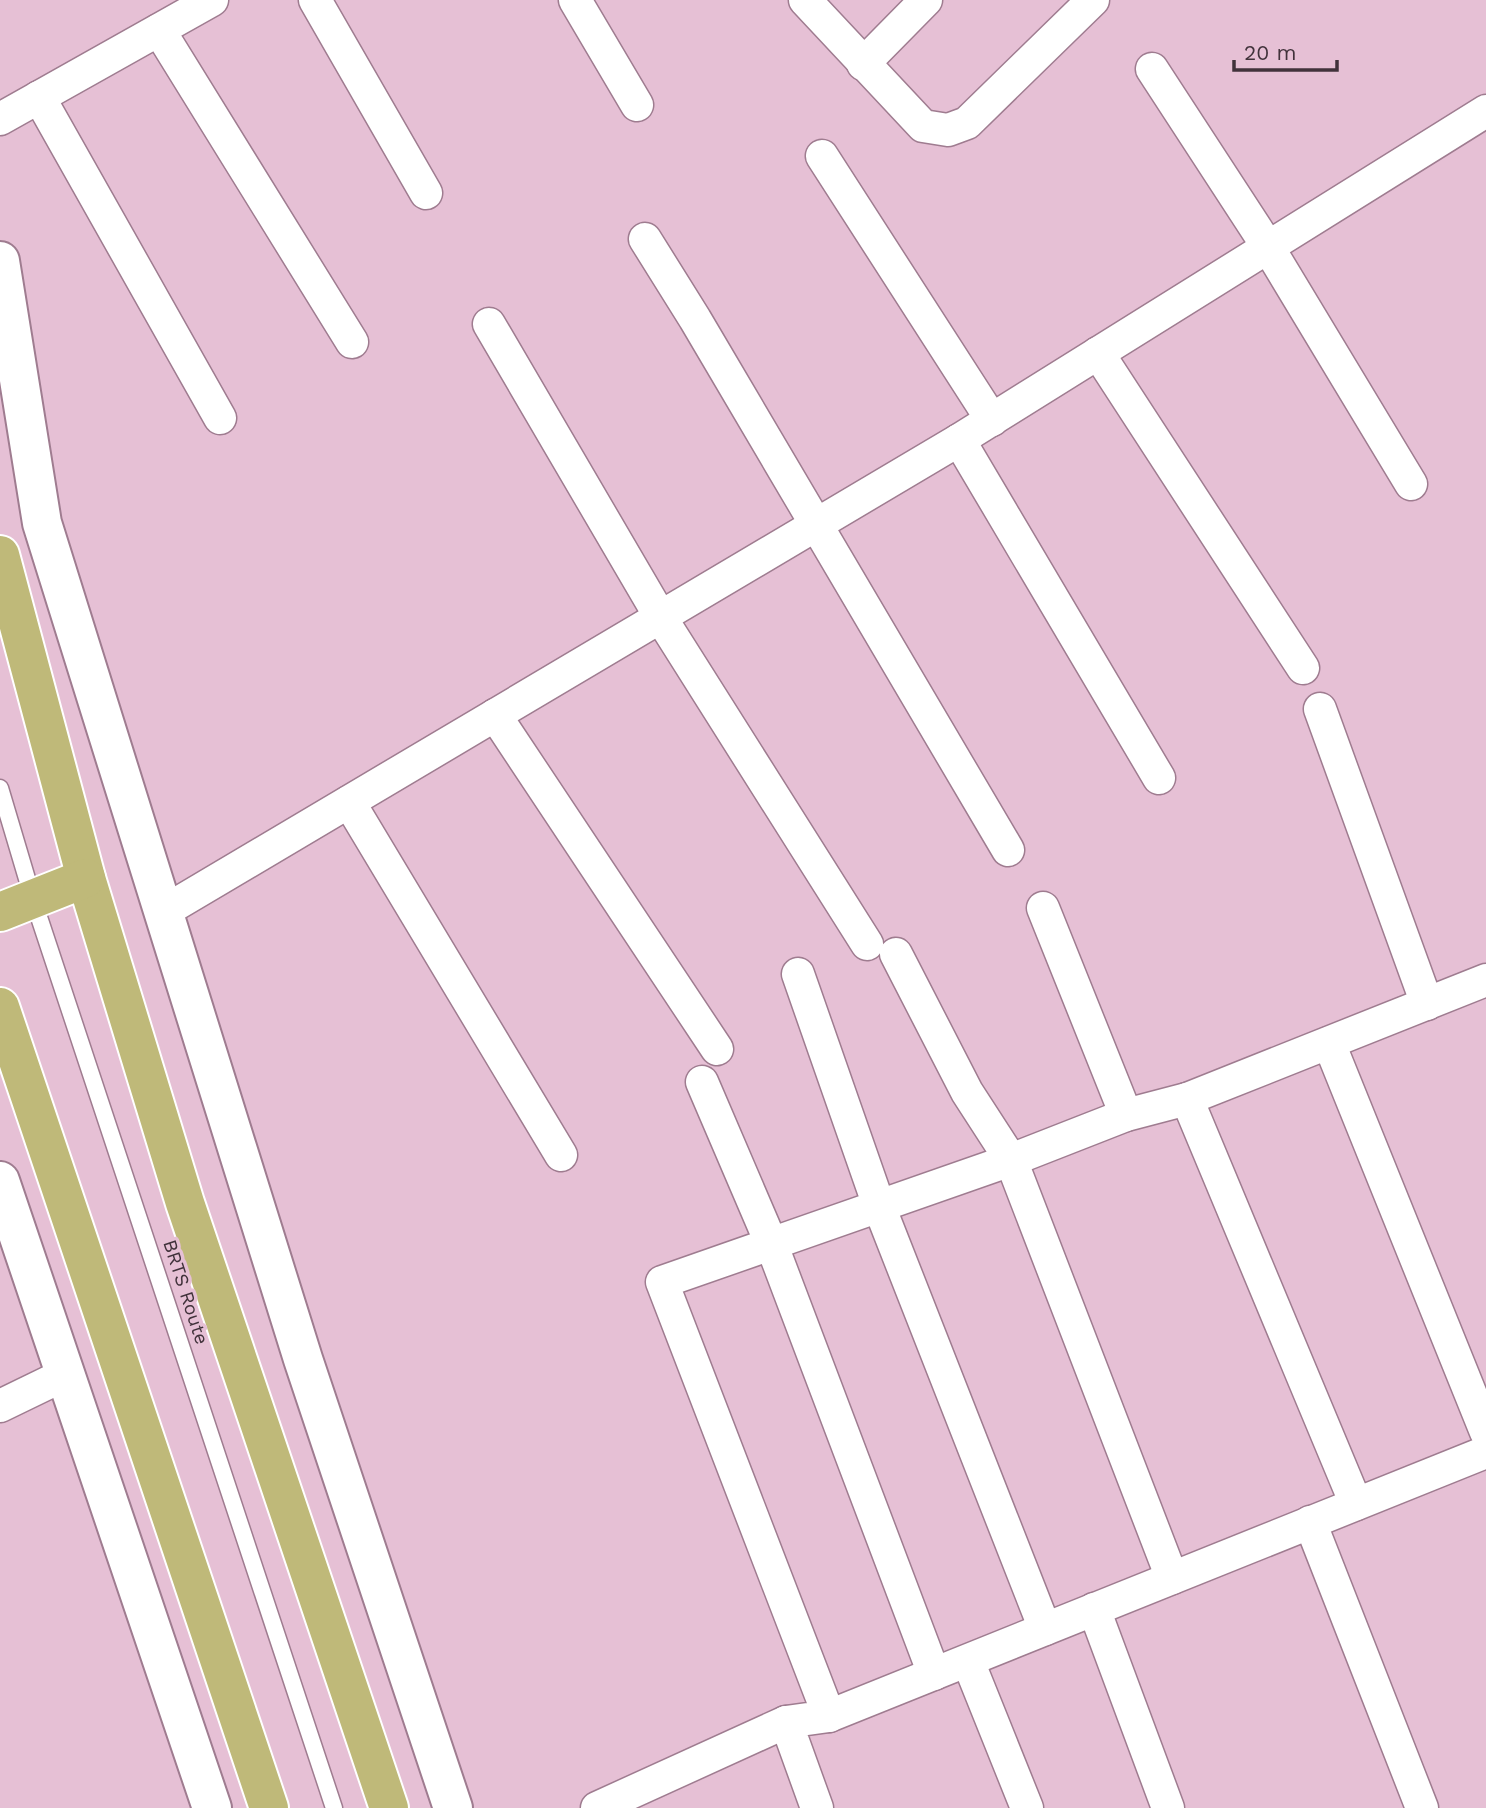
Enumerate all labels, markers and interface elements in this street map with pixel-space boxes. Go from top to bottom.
scale bar [1234,28,1337,72]
text: 20 m [1244,40,1296,65]
street label: BRTS Route [158,1237,214,1347]

